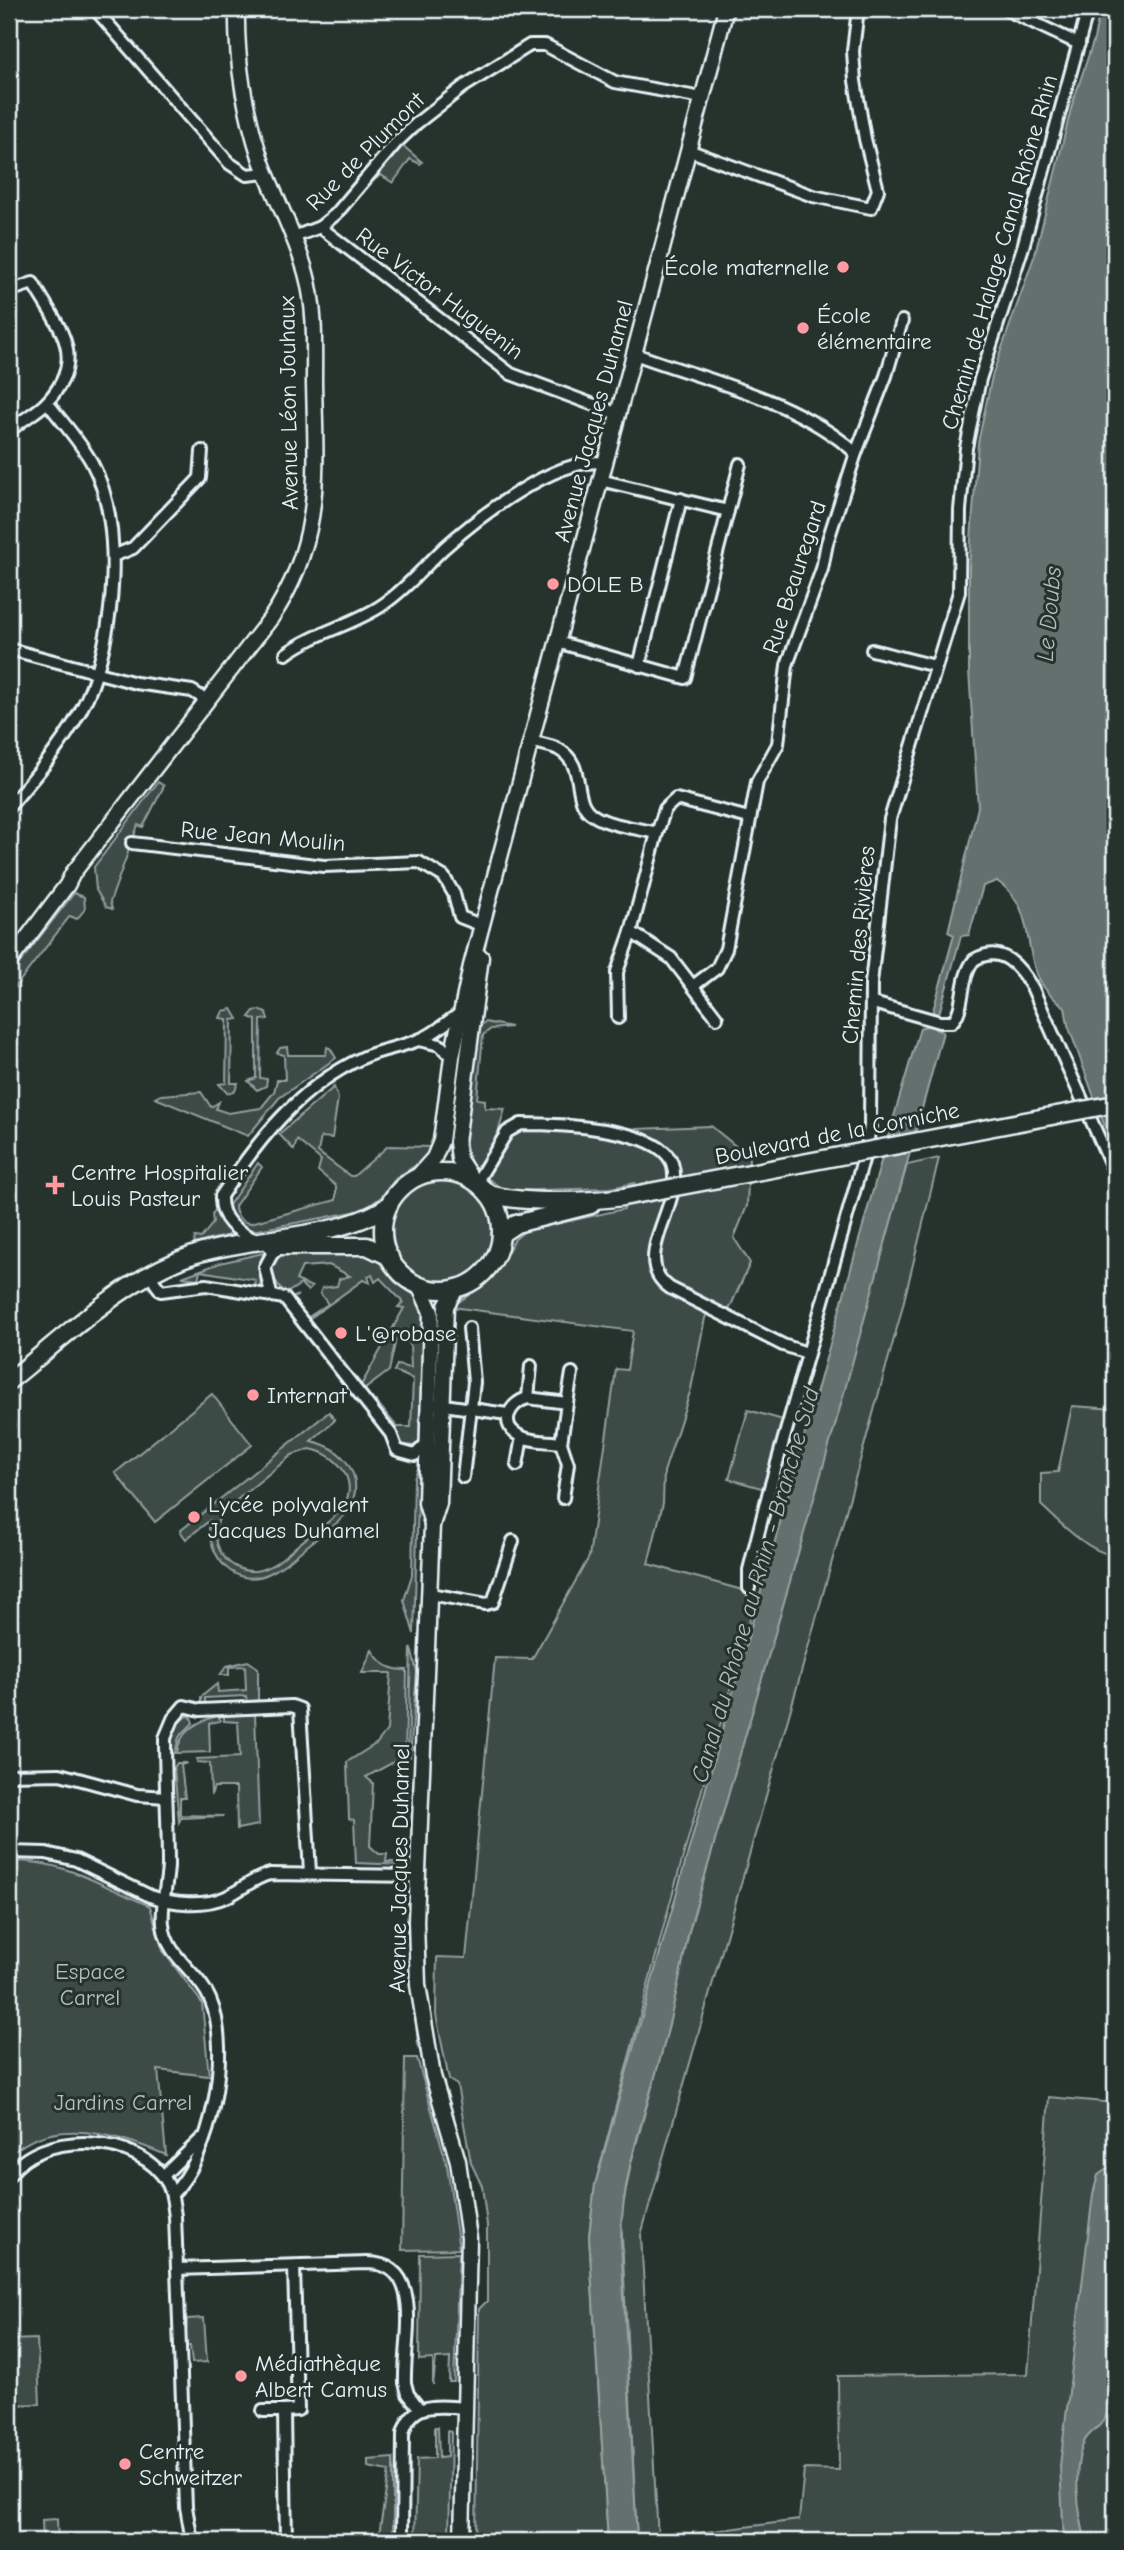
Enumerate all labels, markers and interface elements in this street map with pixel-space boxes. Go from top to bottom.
street label: Chemin de Halage Canal Rhône Rhin [936,71,1063,433]
street label: Rue de Plumont [301,86,431,216]
street label: Rue Victor Huguenin [351,222,529,365]
place label: École maternelle [664,254,829,281]
marker: École maternelle [835,259,851,275]
street label: Avenue Léon Jouhaux [273,296,304,510]
street label: Avenue Jacques Duhamel [548,297,639,545]
place label: École élémentaire [817,302,932,355]
marker: École élémentaire [795,320,811,336]
street label: Rue Beauregard [757,497,832,657]
water label: Le Doubs [1031,565,1067,663]
place label: DOLE B [567,571,644,598]
marker: DOLE B [545,576,561,592]
street label: Rue Jean Moulin [180,816,346,857]
street label: Chemin des Rivières [836,845,881,1045]
street label: Boulevard de la Corniche [713,1097,962,1170]
place label: Centre Hospitalier Louis Pasteur [71,1159,249,1212]
marker: Centre Hospitalier Louis Pasteur [45,1175,65,1195]
place label: L'@robase [355,1320,456,1347]
marker: L'@robase [333,1325,349,1341]
place label: Internat [267,1382,348,1409]
water label: Canal du Rhône au Rhin - Branche Sud [685,1383,825,1786]
marker: Internat [245,1387,261,1403]
place label: Lycée polyvalent Jacques Duhamel [208,1491,380,1544]
marker: Lycée polyvalent Jacques Duhamel [186,1509,202,1525]
street label: Avenue Jacques Duhamel [384,1743,415,1993]
park label: Espace Carrel [55,1958,125,2011]
park label: Jardins Carrel [54,2089,192,2116]
place label: Médiathèque Albert Camus [255,2350,387,2403]
marker: Médiathèque Albert Camus [233,2368,249,2384]
place label: Centre Schweitzer [139,2438,243,2491]
marker: Centre Schweitzer [117,2456,133,2472]

